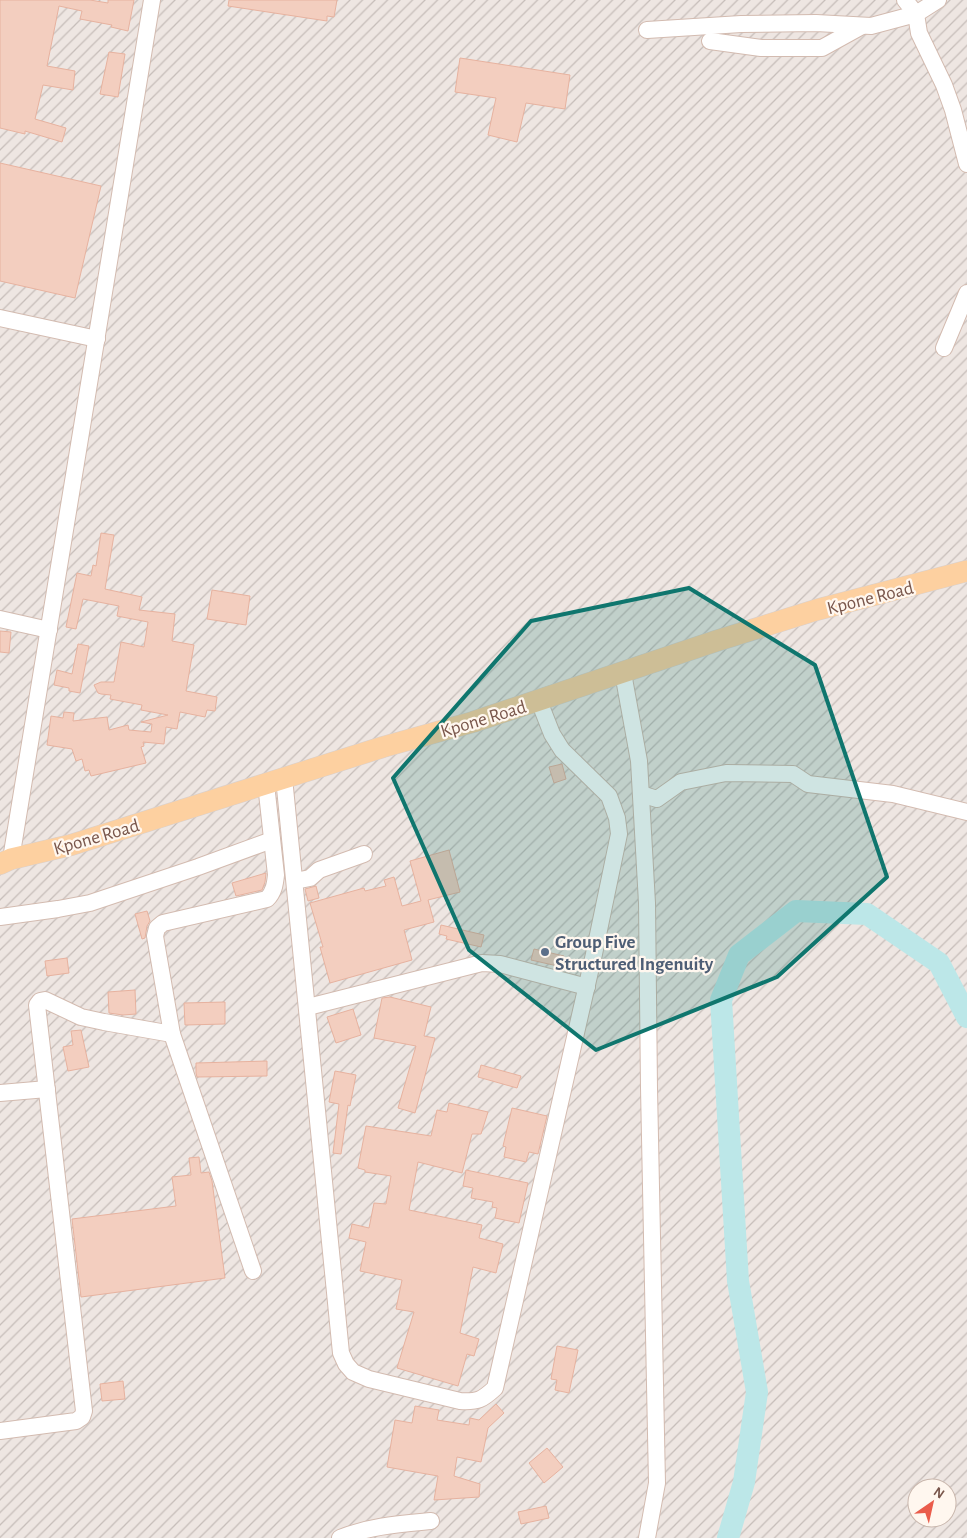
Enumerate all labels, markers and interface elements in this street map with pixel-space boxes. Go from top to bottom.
street label: Kpone Road [825,579,916,618]
street label: Kpone Road [438,697,529,741]
street label: Kpone Road [51,816,142,859]
place label: Group Five Structured Ingenuity [555,933,714,974]
marker: Group Five Structured Ingenuity [539,946,551,958]
north arrow [907,1478,957,1528]
text: N [931,1485,947,1502]

